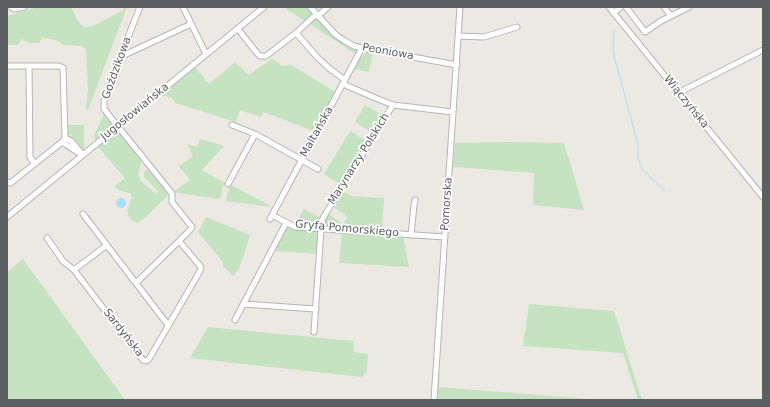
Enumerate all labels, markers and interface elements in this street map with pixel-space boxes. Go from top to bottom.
street label: Goździkowa [100,35,134,101]
street label: Peoniowa [361,41,415,63]
street label: Wiączyńska [661,73,711,131]
street label: Jugosłowiańska [98,80,172,144]
street label: Maltańska [298,104,336,160]
street label: Marynarzy Polskich [325,111,393,207]
street label: Pomorska [439,177,455,231]
street label: Gryfa Pomorskiego [295,218,399,240]
street label: Sardyńska [100,306,146,360]

